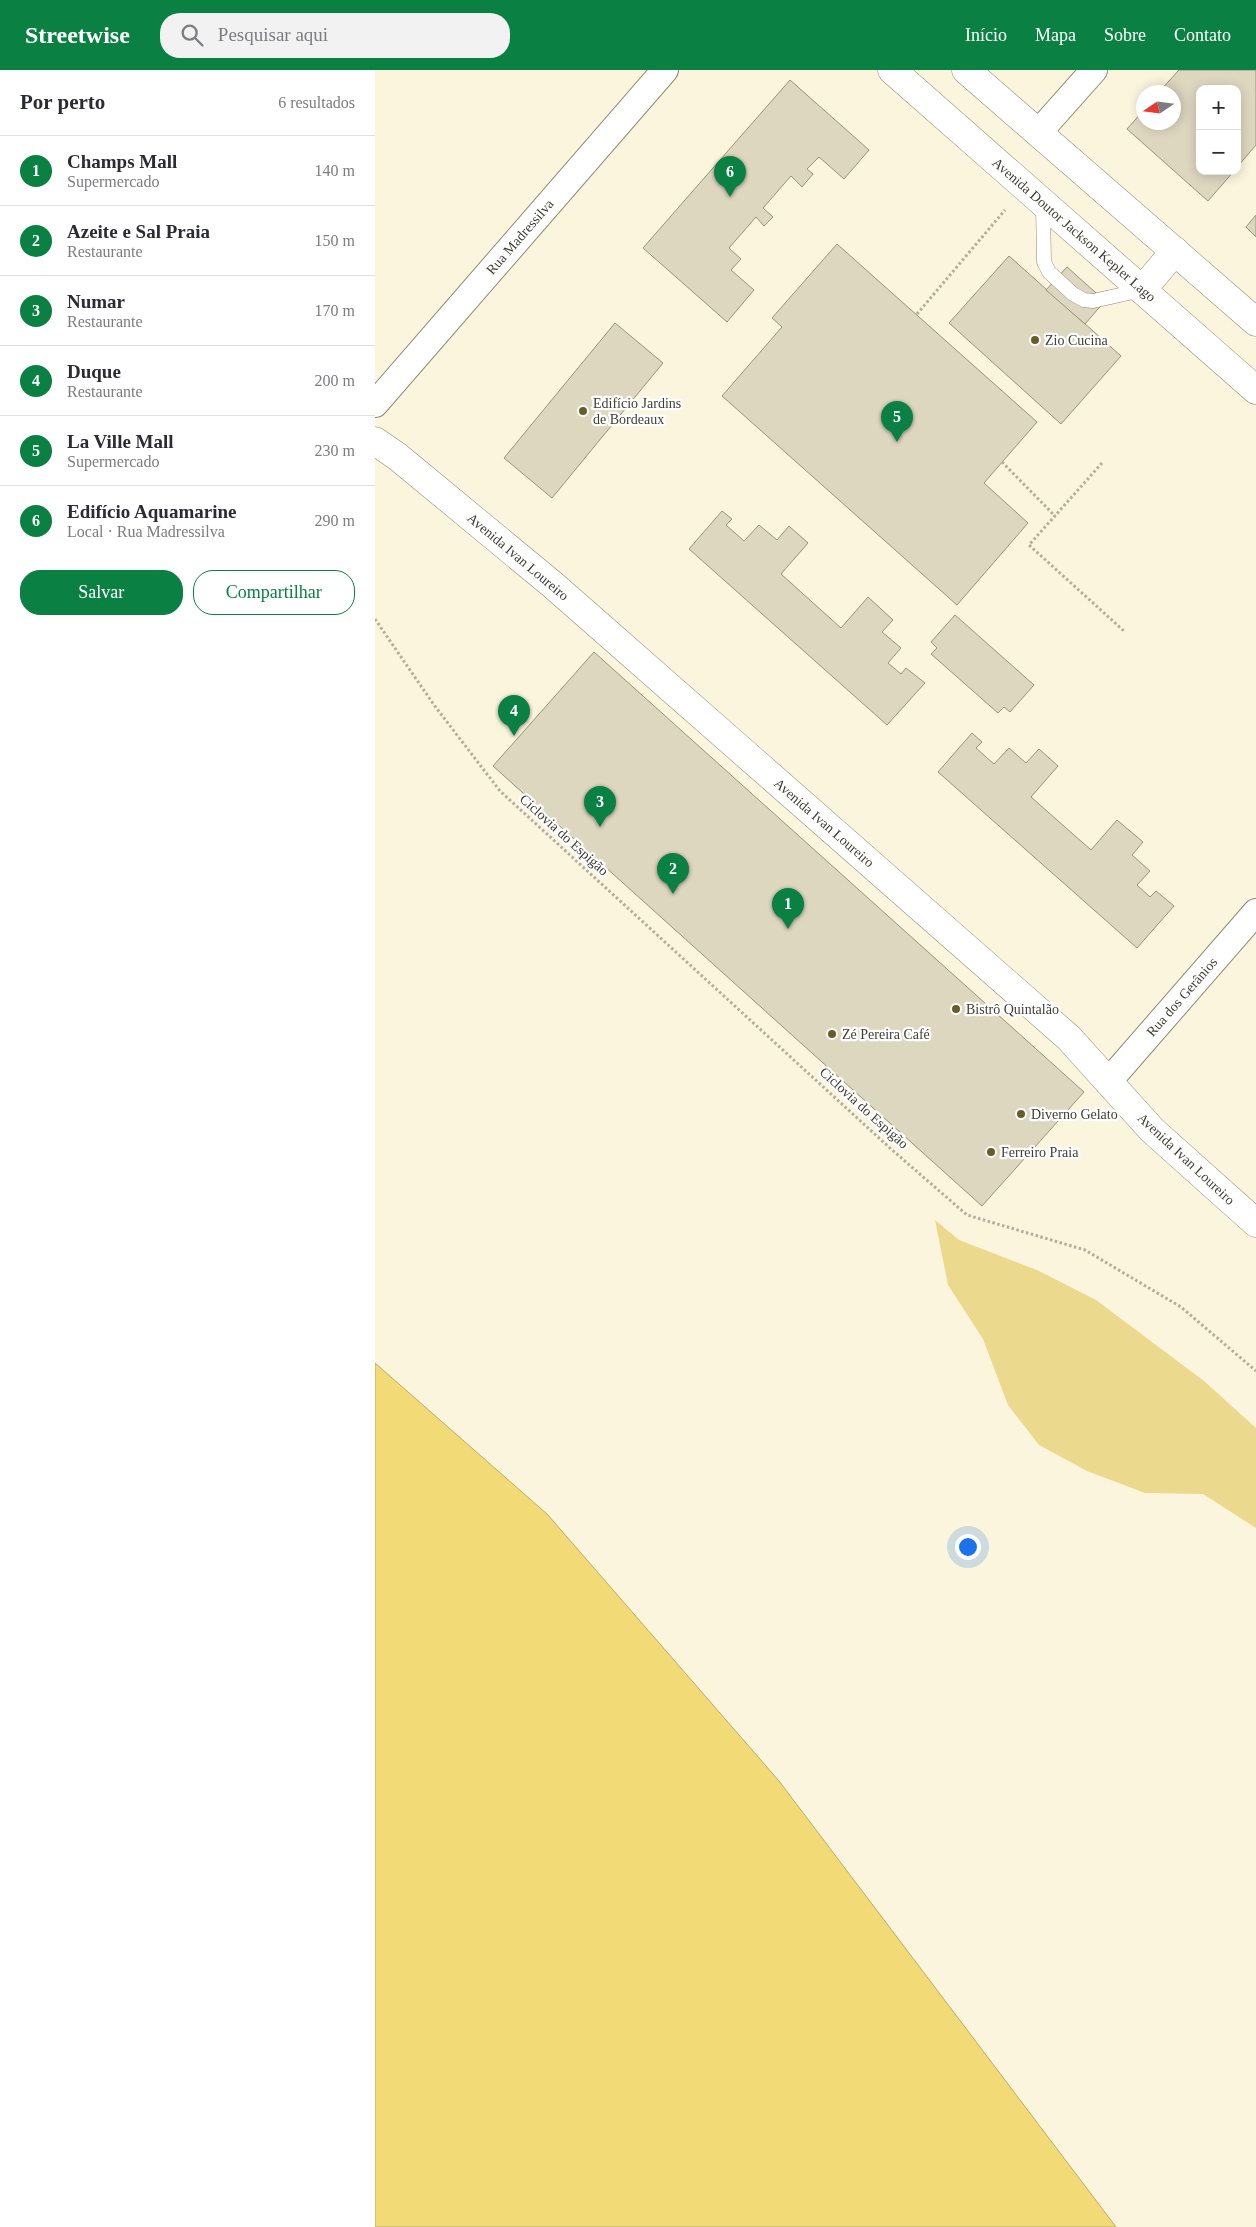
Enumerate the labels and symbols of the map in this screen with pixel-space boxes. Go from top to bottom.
north arrow [1136,85,1181,130]
street label: Avenida Doutor Jackson Kepler Lago [989,155,1159,305]
pin: 6 [714,156,746,197]
street label: Rua Madressilva [483,196,557,278]
place label: Zio Cucina [1045,333,1108,348]
marker: Zio Cucina [1029,334,1041,346]
place label: Edifício Jardins de Bordeaux [593,396,681,427]
pin: 5 [881,401,913,442]
marker: Edifício Jardins de Bordeaux [577,405,589,417]
street label: Avenida Ivan Loureiro [464,510,572,604]
pin: 4 [498,695,530,736]
street label: Avenida Ivan Loureiro [771,776,877,870]
pin: 3 [584,786,616,827]
street label: Ciclovia do Espigão [517,791,611,879]
pin: 2 [657,853,689,894]
pin: 1 [772,888,804,929]
street label: Rua dos Gerânios [1144,955,1220,1039]
place label: Bistrô Quintalão [966,1002,1059,1017]
marker: Bistrô Quintalão [950,1003,962,1015]
place label: Zé Pereira Café [842,1027,930,1042]
marker: Zé Pereira Café [826,1028,838,1040]
street label: Ciclovia do Espigão [817,1064,911,1152]
place label: Diverno Gelato [1031,1107,1118,1122]
marker: Diverno Gelato [1015,1108,1027,1120]
street label: Avenida Ivan Loureiro [1134,1110,1238,1208]
place label: Ferreiro Praia [1001,1145,1079,1160]
marker: Ferreiro Praia [985,1146,997,1158]
your location [955,1534,981,1560]

